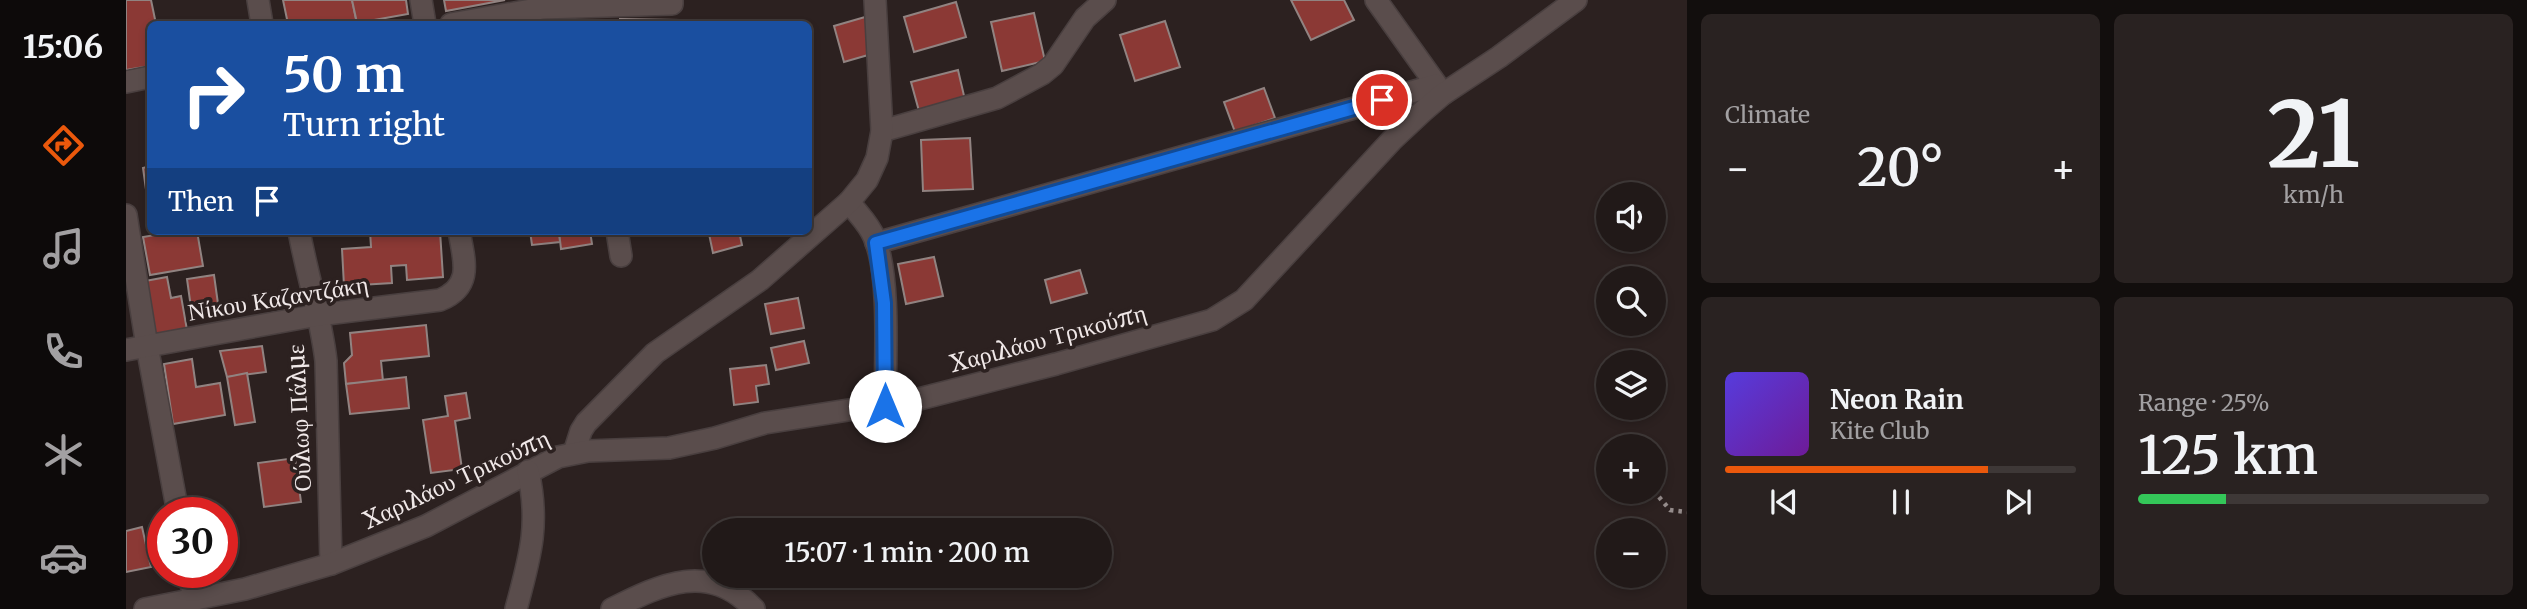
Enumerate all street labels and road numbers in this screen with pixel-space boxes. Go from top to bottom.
street label: Νίκου Καζαντζάκη [186,268,370,328]
street label: Χαριλάου Τρικούπη [946,297,1150,379]
street label: Ούλωφ Πάλμε [280,344,318,492]
street label: Χαριλάου Τρικούπη [358,422,554,536]

